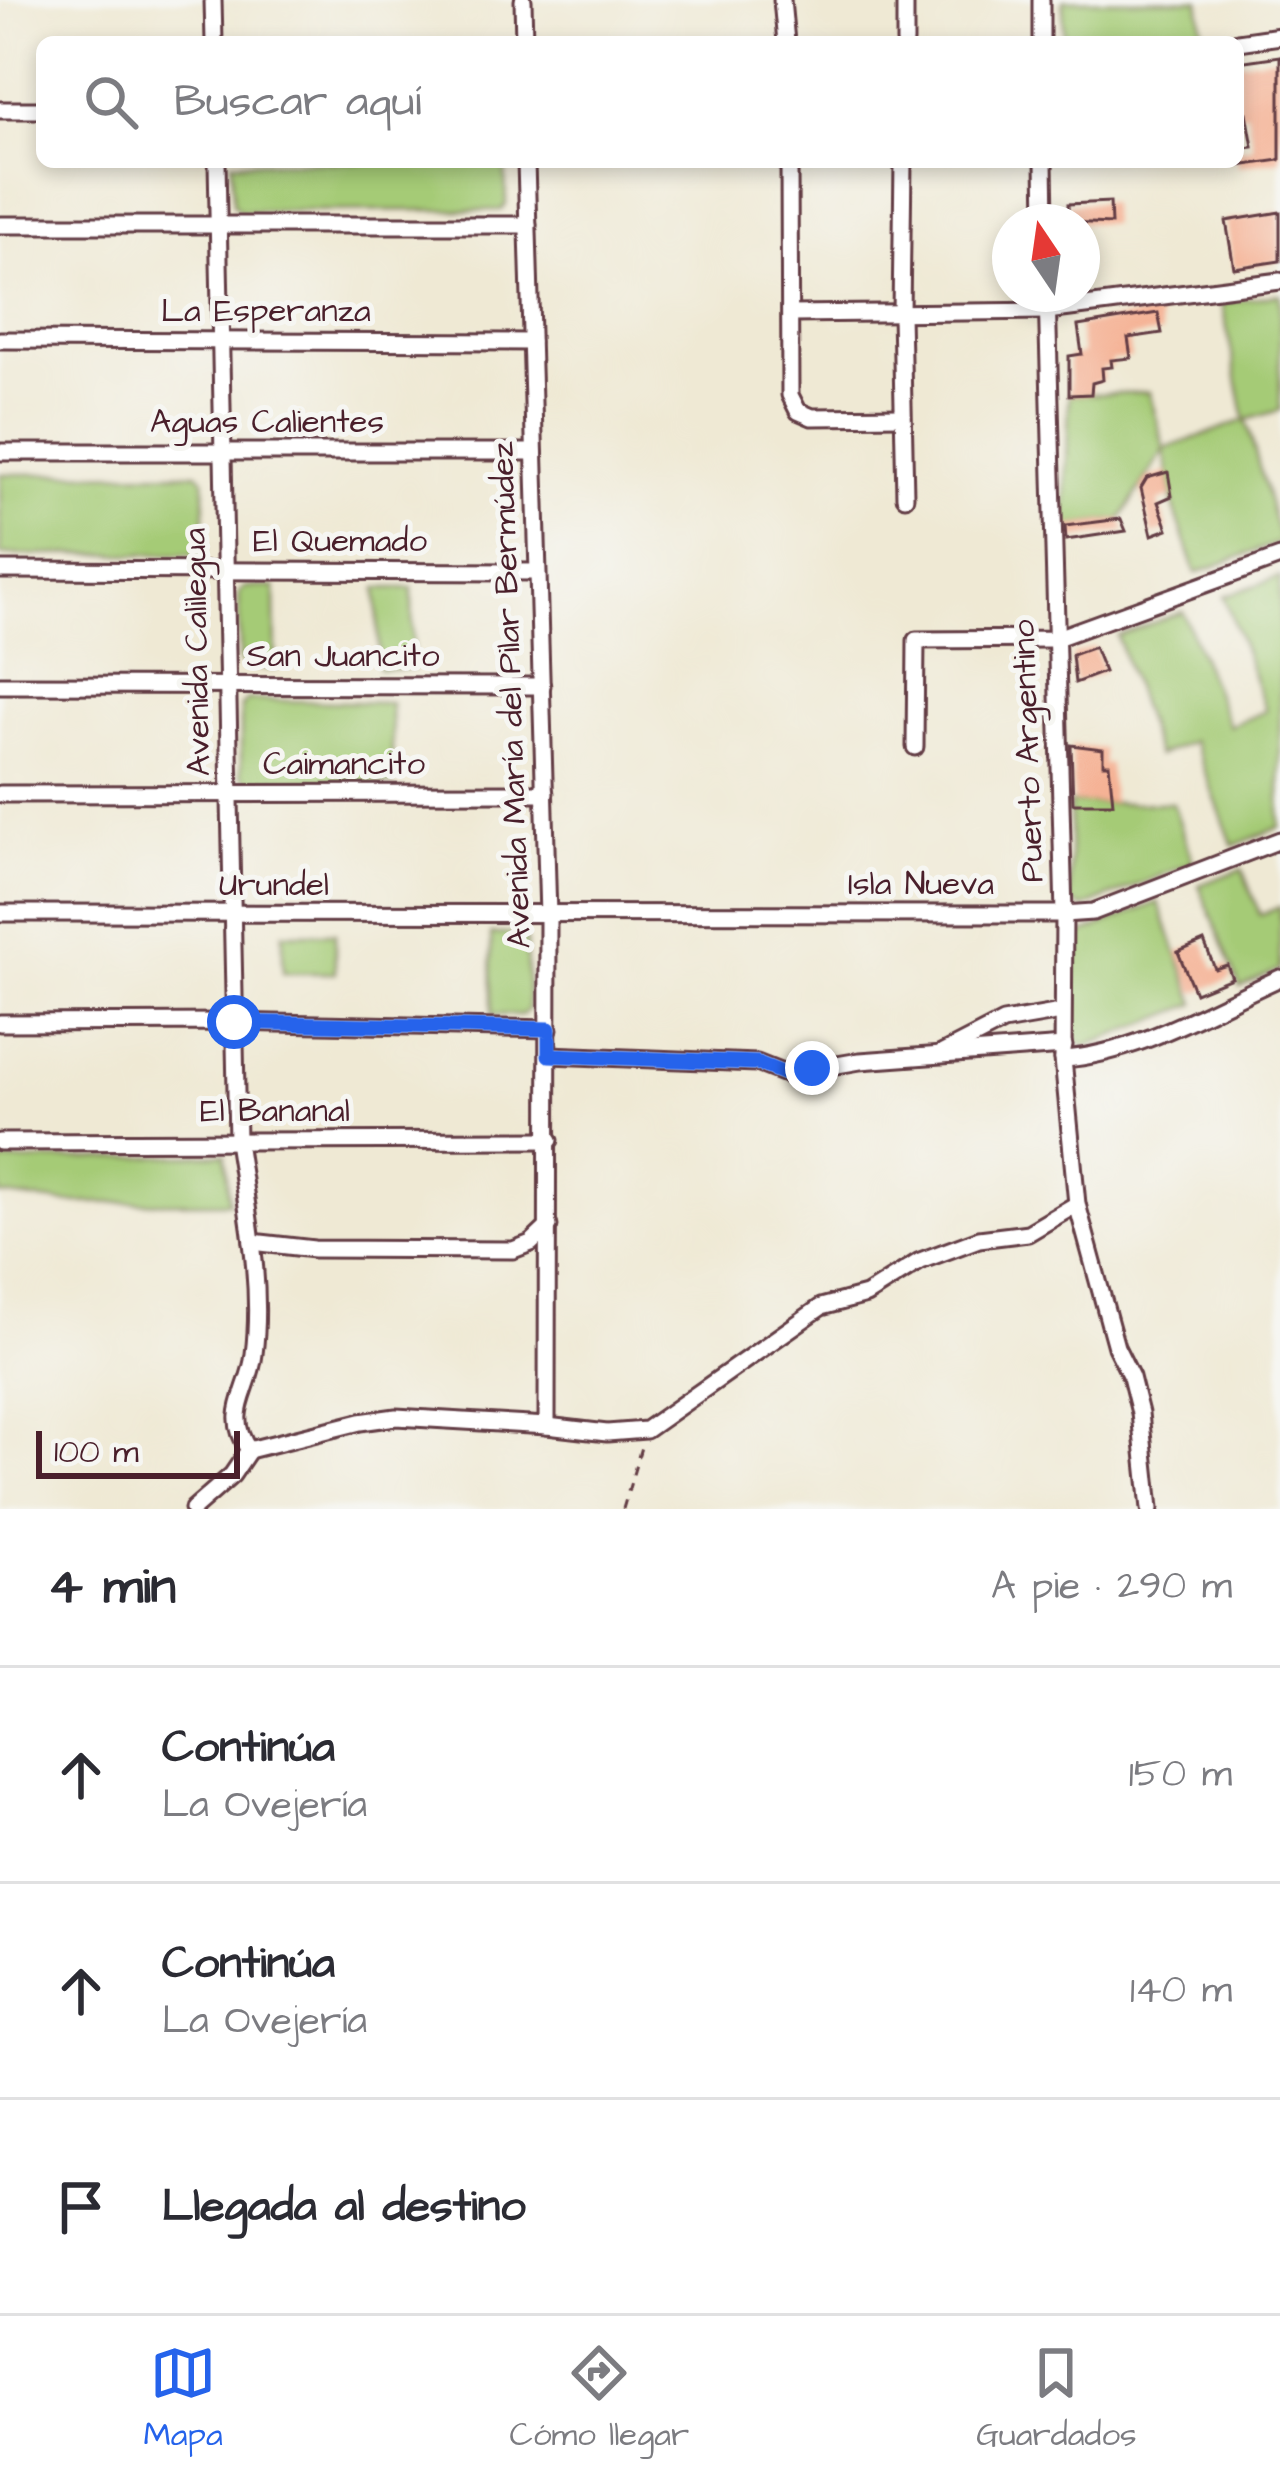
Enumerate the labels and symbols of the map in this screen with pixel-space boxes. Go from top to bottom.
north arrow [992,204,1100,312]
street label: La Esperanza [161,288,371,334]
street label: Aguas Calientes [150,399,384,447]
street label: Avenida María del Pilar Bermúdez [479,440,543,949]
street label: El Quemado [253,518,427,564]
street label: Avenida Calilegua [172,527,224,777]
street label: Puerto Argentino [1000,618,1058,883]
street label: San Juancito [246,633,440,679]
street label: Caimancito [263,741,425,787]
street label: Isla Nueva [848,861,994,907]
street label: Urundel [219,862,329,908]
route start [207,995,261,1049]
route end [785,1041,839,1095]
street label: El Bananal [200,1088,350,1134]
scale bar [36,1425,240,1478]

